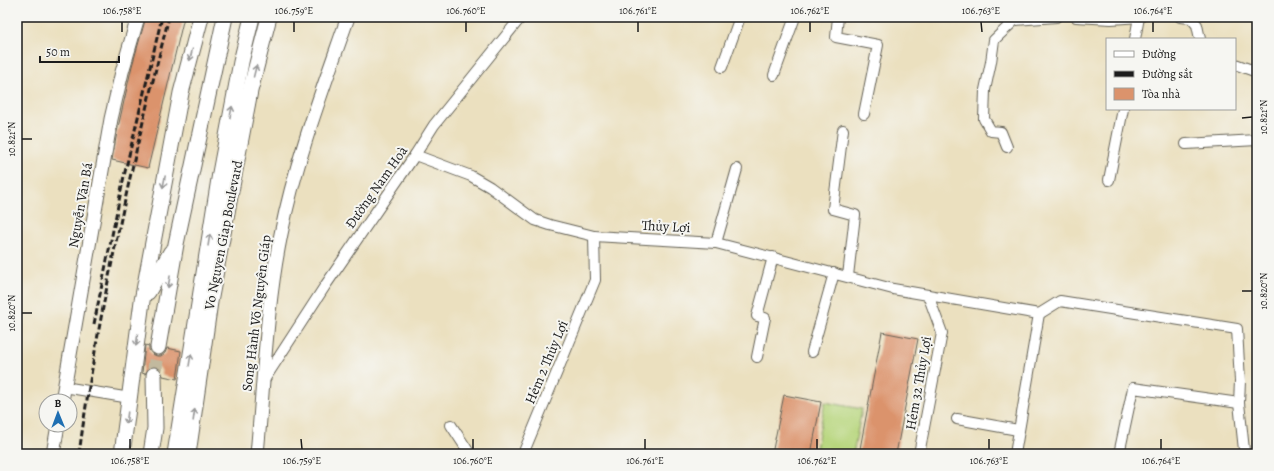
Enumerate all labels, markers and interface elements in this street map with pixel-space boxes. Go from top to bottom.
text: 106.758°E [103,4,141,17]
text: 106.759°E [275,4,313,17]
text: 106.760°E [446,4,486,17]
text: 106.761°E [619,4,657,17]
text: 106.762°E [791,4,830,17]
text: 106.763°E [962,4,1000,17]
text: 106.764°E [1134,4,1172,17]
scale bar [40,38,119,64]
legend [1106,38,1236,110]
text: 50 m [46,44,70,60]
text: Đường [1142,46,1176,62]
one-way arrow [187,48,194,61]
one-way arrow [252,65,260,78]
text: Đường sắt [1142,66,1193,82]
text: Tòa nhà [1142,86,1181,102]
text: 10.821°N [1257,99,1270,135]
one-way arrow [228,106,236,119]
text: 10.821°N [5,121,18,157]
street label: Đường Nam Hoà [341,142,412,232]
street label: Vo Nguyen Giap Boulevard [199,158,247,312]
street label: Nguyễn Văn Bá [64,160,97,249]
one-way arrow [160,175,168,188]
street label: Thủy Lợi [641,216,691,237]
one-way arrow [205,234,213,247]
street label: Song Hành Võ Nguyên Giáp [237,234,276,392]
text: 10.820°N [1257,273,1270,309]
one-way arrow [165,276,173,289]
text: 10.820°N [5,295,18,331]
street label: Hẻm 2 Thủy Lợi [520,317,573,407]
one-way arrow [133,333,141,346]
street label: Hẻm 32 Thủy Lợi [901,335,936,431]
one-way arrow [186,354,194,367]
north arrow [38,393,78,433]
text: B [54,396,62,411]
one-way arrow [190,409,198,422]
one-way arrow [123,411,131,424]
text: 106.758°E [111,454,149,467]
text: 106.759°E [283,454,321,467]
text: 106.760°E [453,454,493,467]
text: 106.761°E [626,454,664,467]
text: 106.762°E [798,454,837,467]
text: 106.763°E [970,454,1008,467]
text: 106.764°E [1142,454,1180,467]

